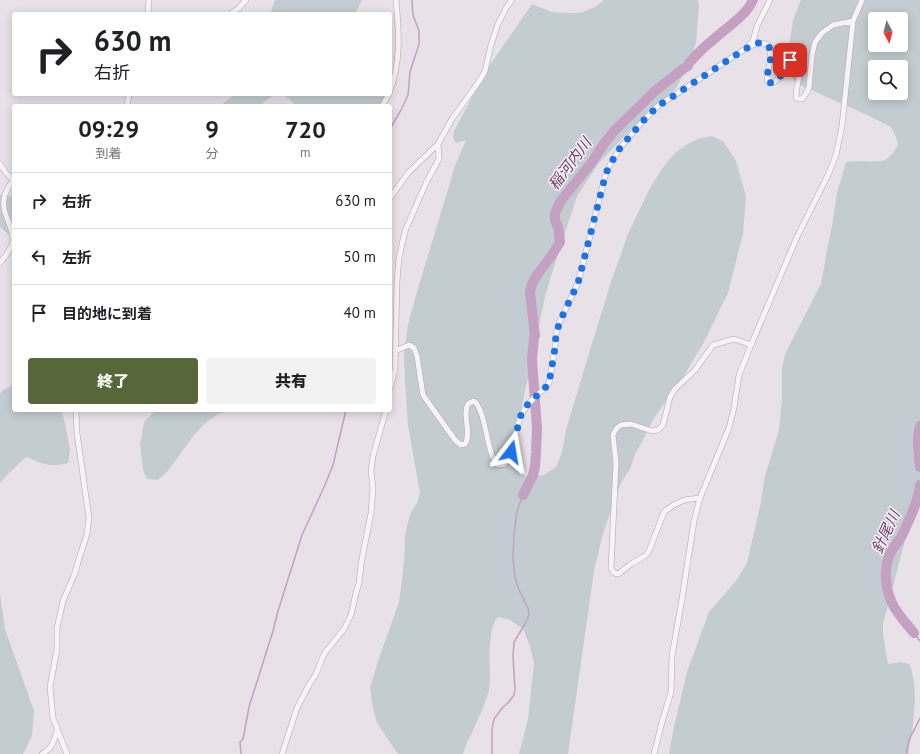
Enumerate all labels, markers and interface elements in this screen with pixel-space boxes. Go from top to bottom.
north arrow [868,12,908,52]
map controls [868,12,908,100]
text: 630 m [94,22,171,59]
icon: right [28,28,80,80]
pin [773,43,807,77]
icon: arrive [779,49,801,71]
button: search [868,60,908,100]
text: 右折 [94,61,130,84]
text: 09:29 [78,113,139,144]
text: 9 [205,113,219,144]
text: 720 [285,114,326,145]
water label: 稲河内川 [544,132,596,193]
text: m [300,144,311,161]
text: 到着 [96,145,122,162]
text: 分 [206,145,219,162]
icon: right [28,190,50,212]
text: 630 m [335,191,376,210]
text: 右折 [62,192,92,211]
icon: left [28,246,50,268]
text: 50 m [343,247,376,266]
text: 左折 [62,248,92,267]
icon: arrive [28,302,50,324]
text: 40 m [343,303,376,322]
text: 目的地に到着 [62,304,152,323]
button: 終了 [28,358,198,404]
button: 共有 [206,358,376,404]
position arrow [490,431,532,473]
water label: 針尾川 [867,506,905,556]

